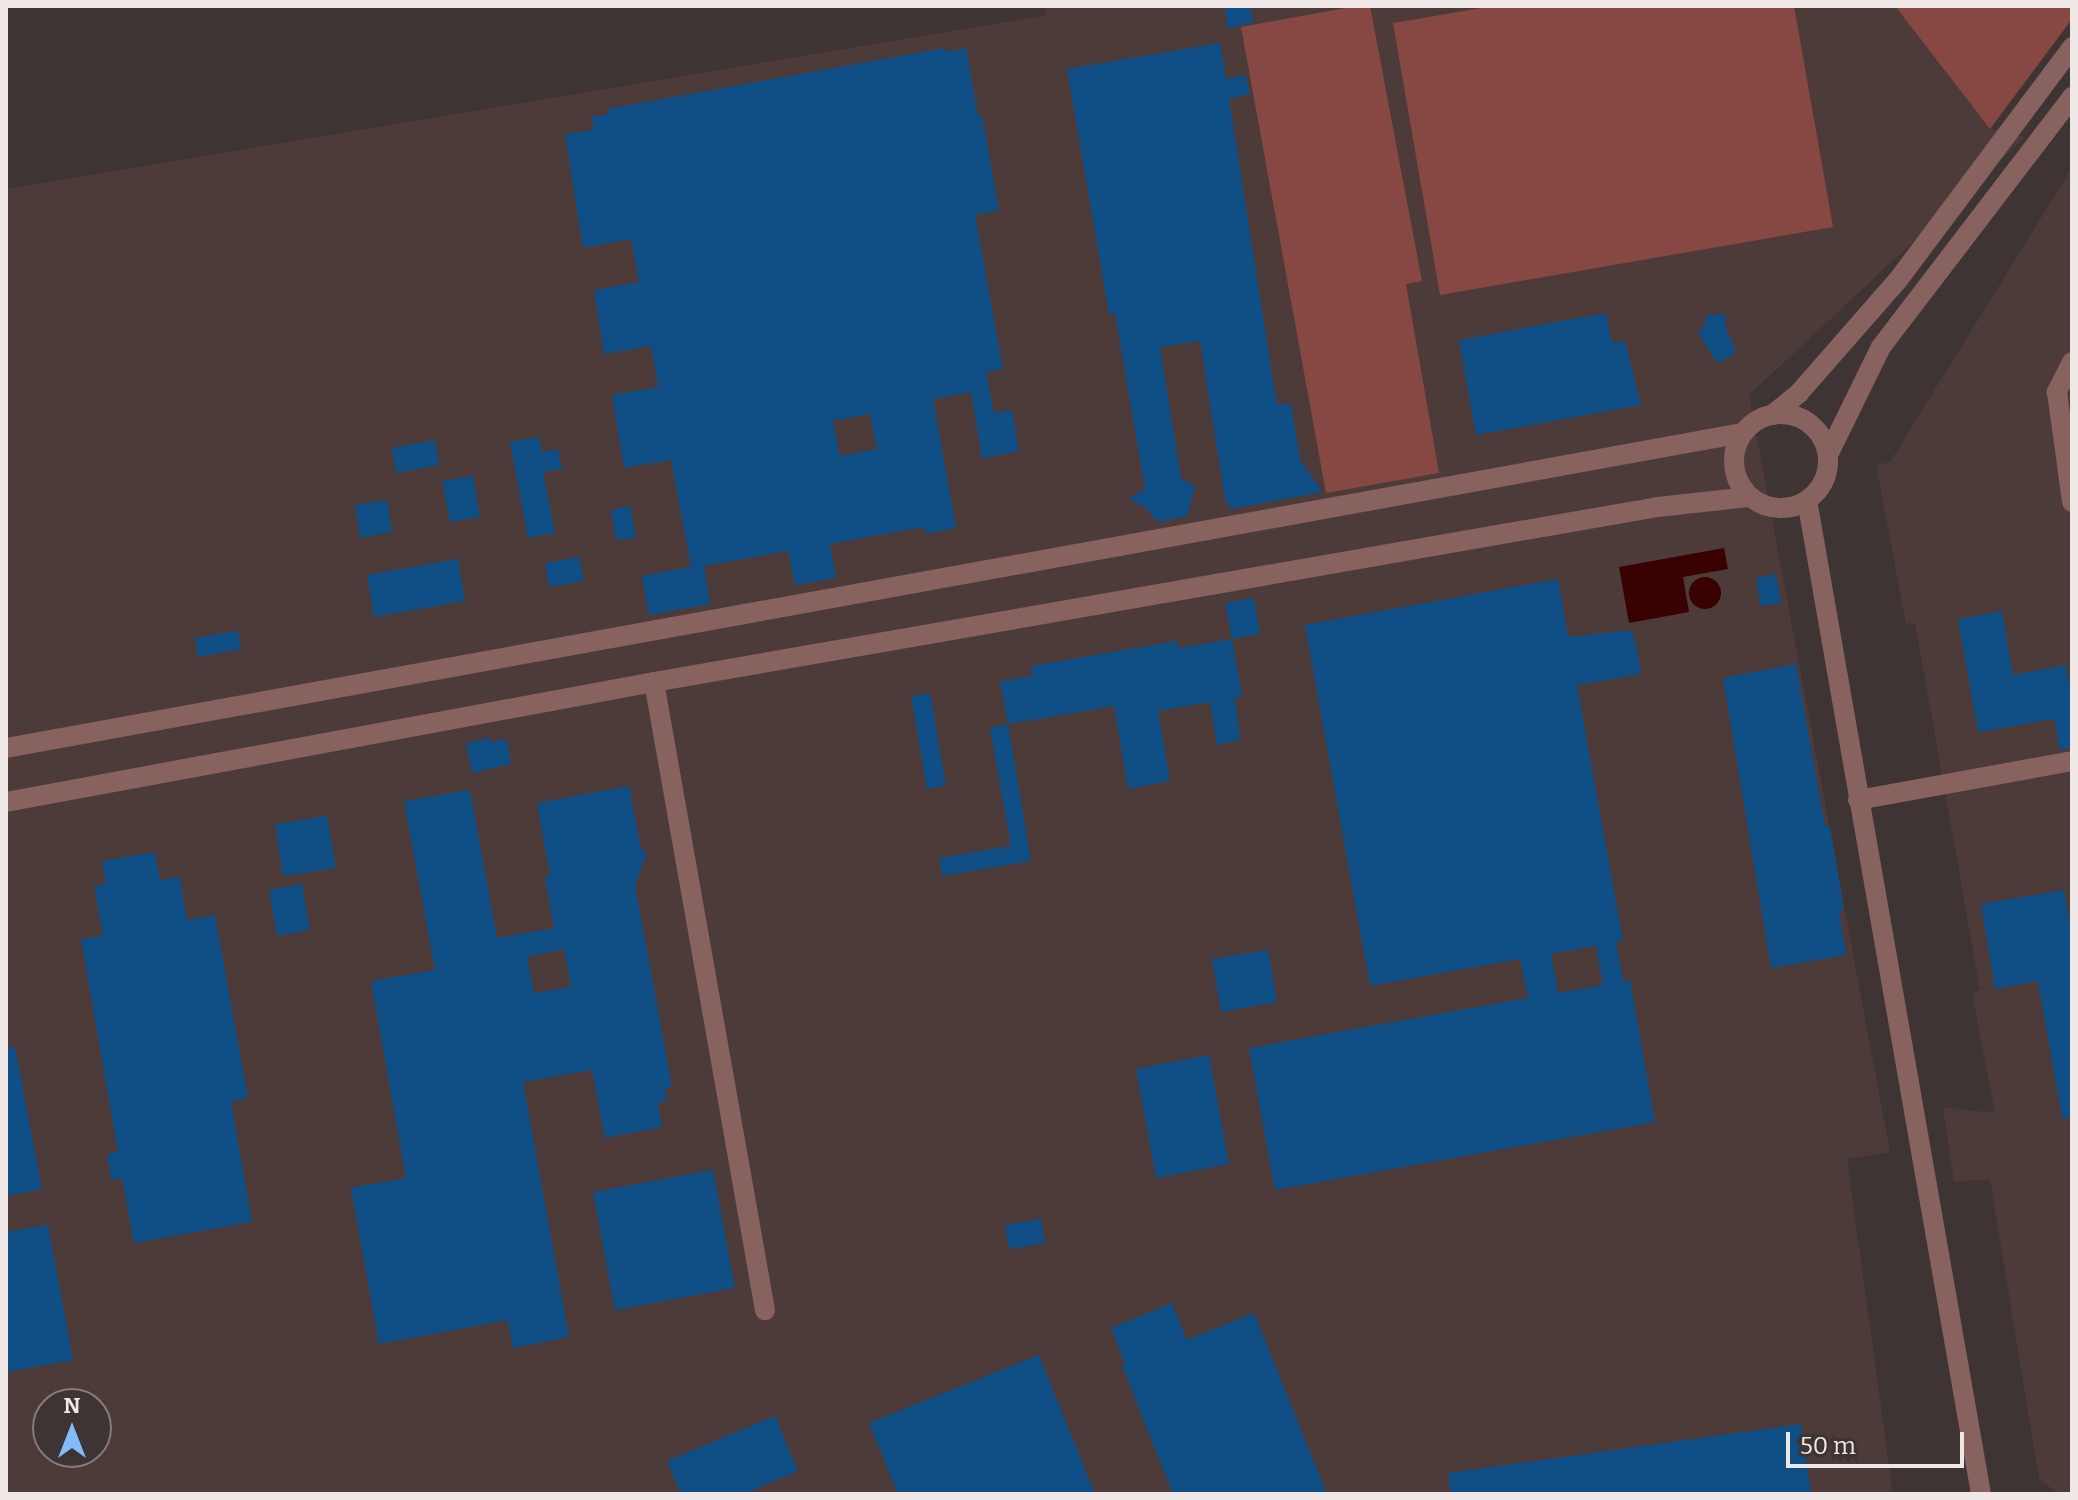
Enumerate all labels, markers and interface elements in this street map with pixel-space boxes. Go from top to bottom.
north arrow [32,1388,112,1468]
text: N [64,1392,80,1419]
scale bar [1790,1416,1968,1466]
text: 50 m [1800,1432,1856,1460]

